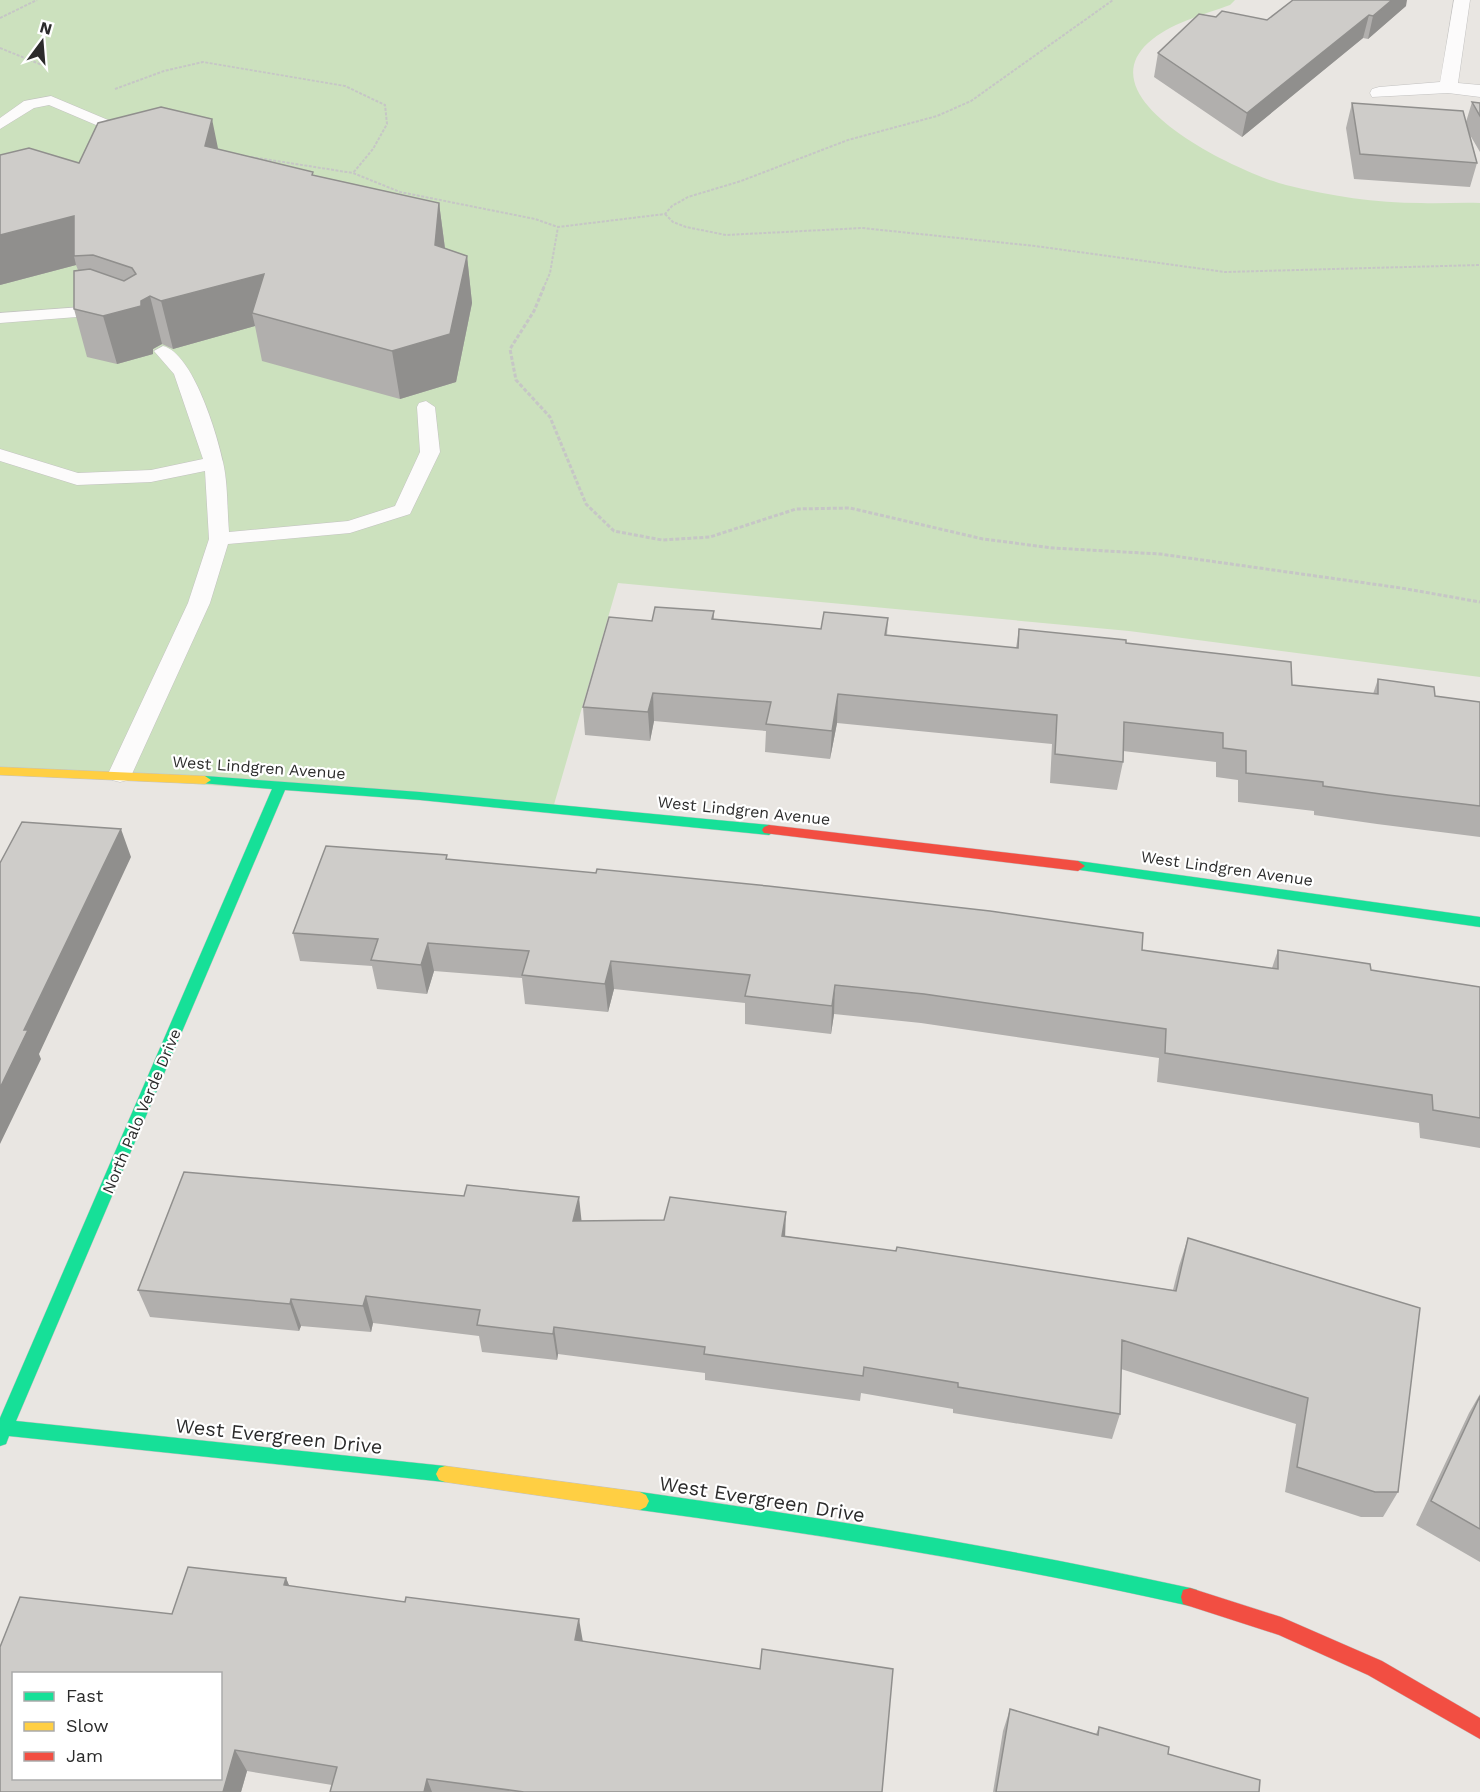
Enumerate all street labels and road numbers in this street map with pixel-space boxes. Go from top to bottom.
street label: West Lindgren Avenue [172,752,346,783]
street label: West Lindgren Avenue [657,792,831,829]
street label: West Lindgren Avenue [1140,847,1314,890]
street label: North Palo Verde Drive [98,1026,185,1196]
street label: West Evergreen Drive [174,1413,384,1459]
street label: West Evergreen Drive [657,1471,867,1527]

